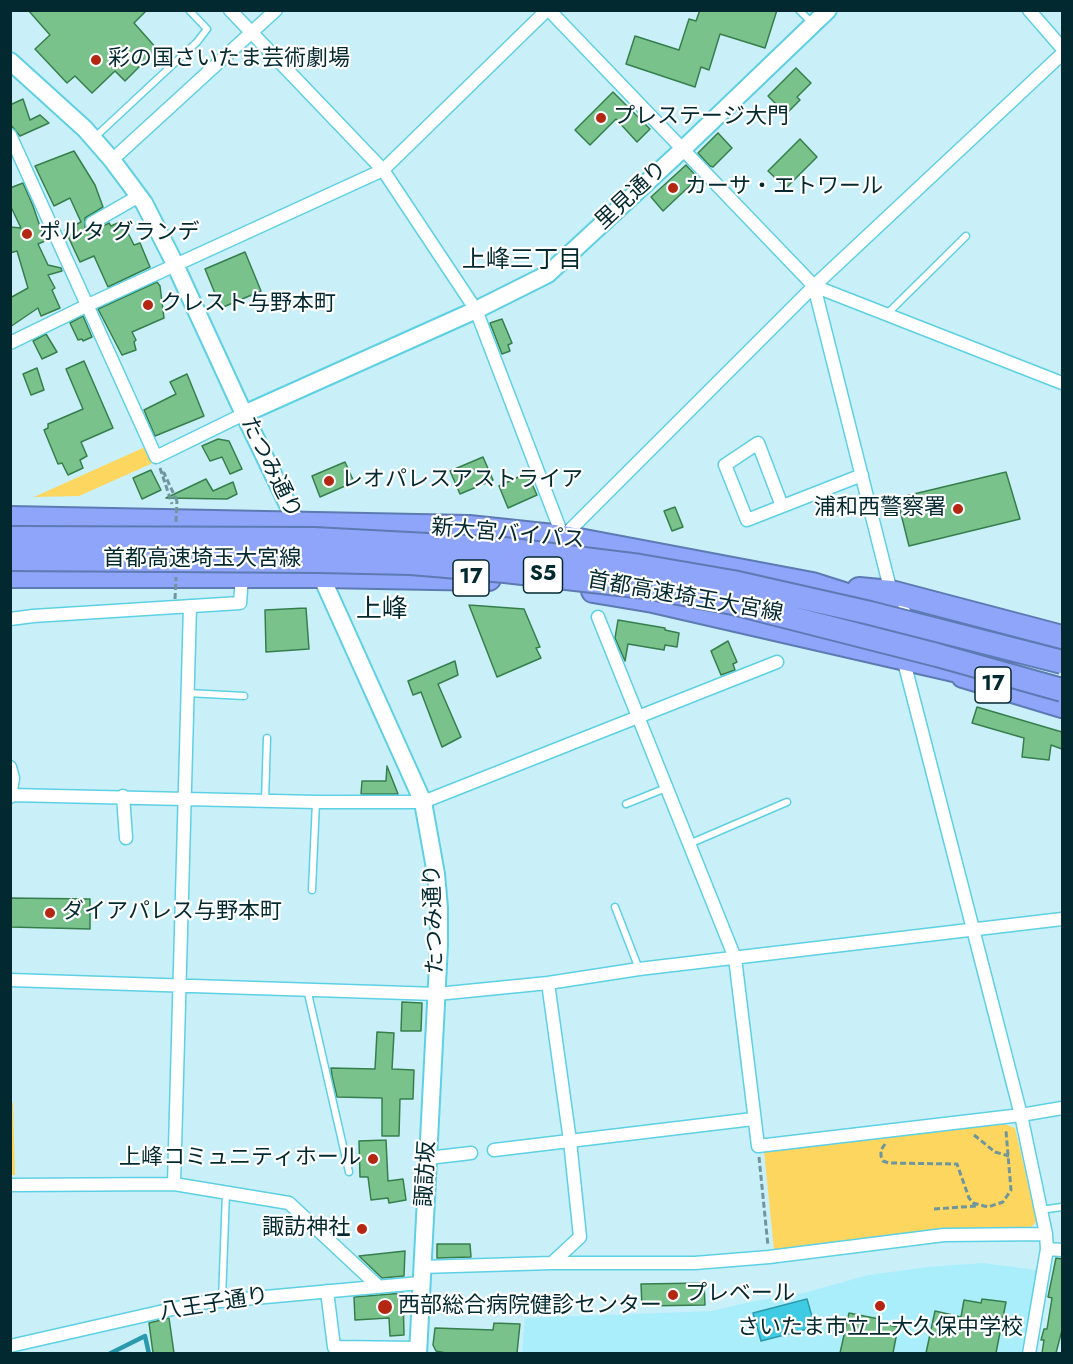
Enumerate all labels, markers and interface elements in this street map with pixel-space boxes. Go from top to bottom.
place label: 彩の国さいたま芸術劇場 [108,47,350,73]
marker: 彩の国さいたま芸術劇場 [89,53,103,67]
place label: プレステージ大門 [613,105,789,131]
marker: プレステージ大門 [594,111,608,125]
street label: 里見通り [591,156,673,236]
place label: カーサ・エトワール [685,175,883,201]
marker: カーサ・エトワール [666,181,680,195]
place label: ポルタ グランデ [39,221,200,247]
marker: ポルタ グランデ [20,227,34,241]
district label: 上峰三丁目 [462,247,582,275]
place label: クレスト与野本町 [160,292,336,318]
marker: クレスト与野本町 [141,298,155,312]
street label: たつみ通り [234,413,306,523]
place label: レオパレスアストライア [341,468,583,494]
marker: レオパレスアストライア [322,474,336,488]
place label: 浦和西警察署 [814,496,946,522]
marker: 浦和西警察署 [951,502,965,516]
street label: 新大宮バイパス [430,515,586,555]
street label: 首都高速埼玉大宮線 [103,547,301,573]
road number: S5 [524,557,562,593]
road number: 17 [453,560,489,596]
street label: 首都高速埼玉大宮線 [585,568,785,628]
district label: 上峰 [356,595,408,627]
road number: 17 [975,667,1011,703]
street label: たつみ通り [420,864,450,974]
place label: ダイアパレス与野本町 [62,900,282,926]
marker: ダイアパレス与野本町 [43,906,57,920]
street label: 諏訪坂 [412,1140,442,1208]
place label: 上峰コミュニティホール [119,1146,361,1172]
marker: 上峰コミュニティホール [366,1152,380,1166]
place label: 諏訪神社 [262,1216,350,1242]
marker: 諏訪神社 [355,1222,369,1236]
place label: プレベール [685,1282,795,1308]
street label: 八王子通り [158,1283,270,1327]
marker: プレベール [666,1288,680,1302]
place label: 西部総合病院健診センター [398,1294,662,1320]
marker: 西部総合病院健診センター [376,1298,394,1316]
marker: さいたま市立上大久保中学校 [873,1299,887,1313]
place label: さいたま市立上大久保中学校 [737,1316,1023,1342]

